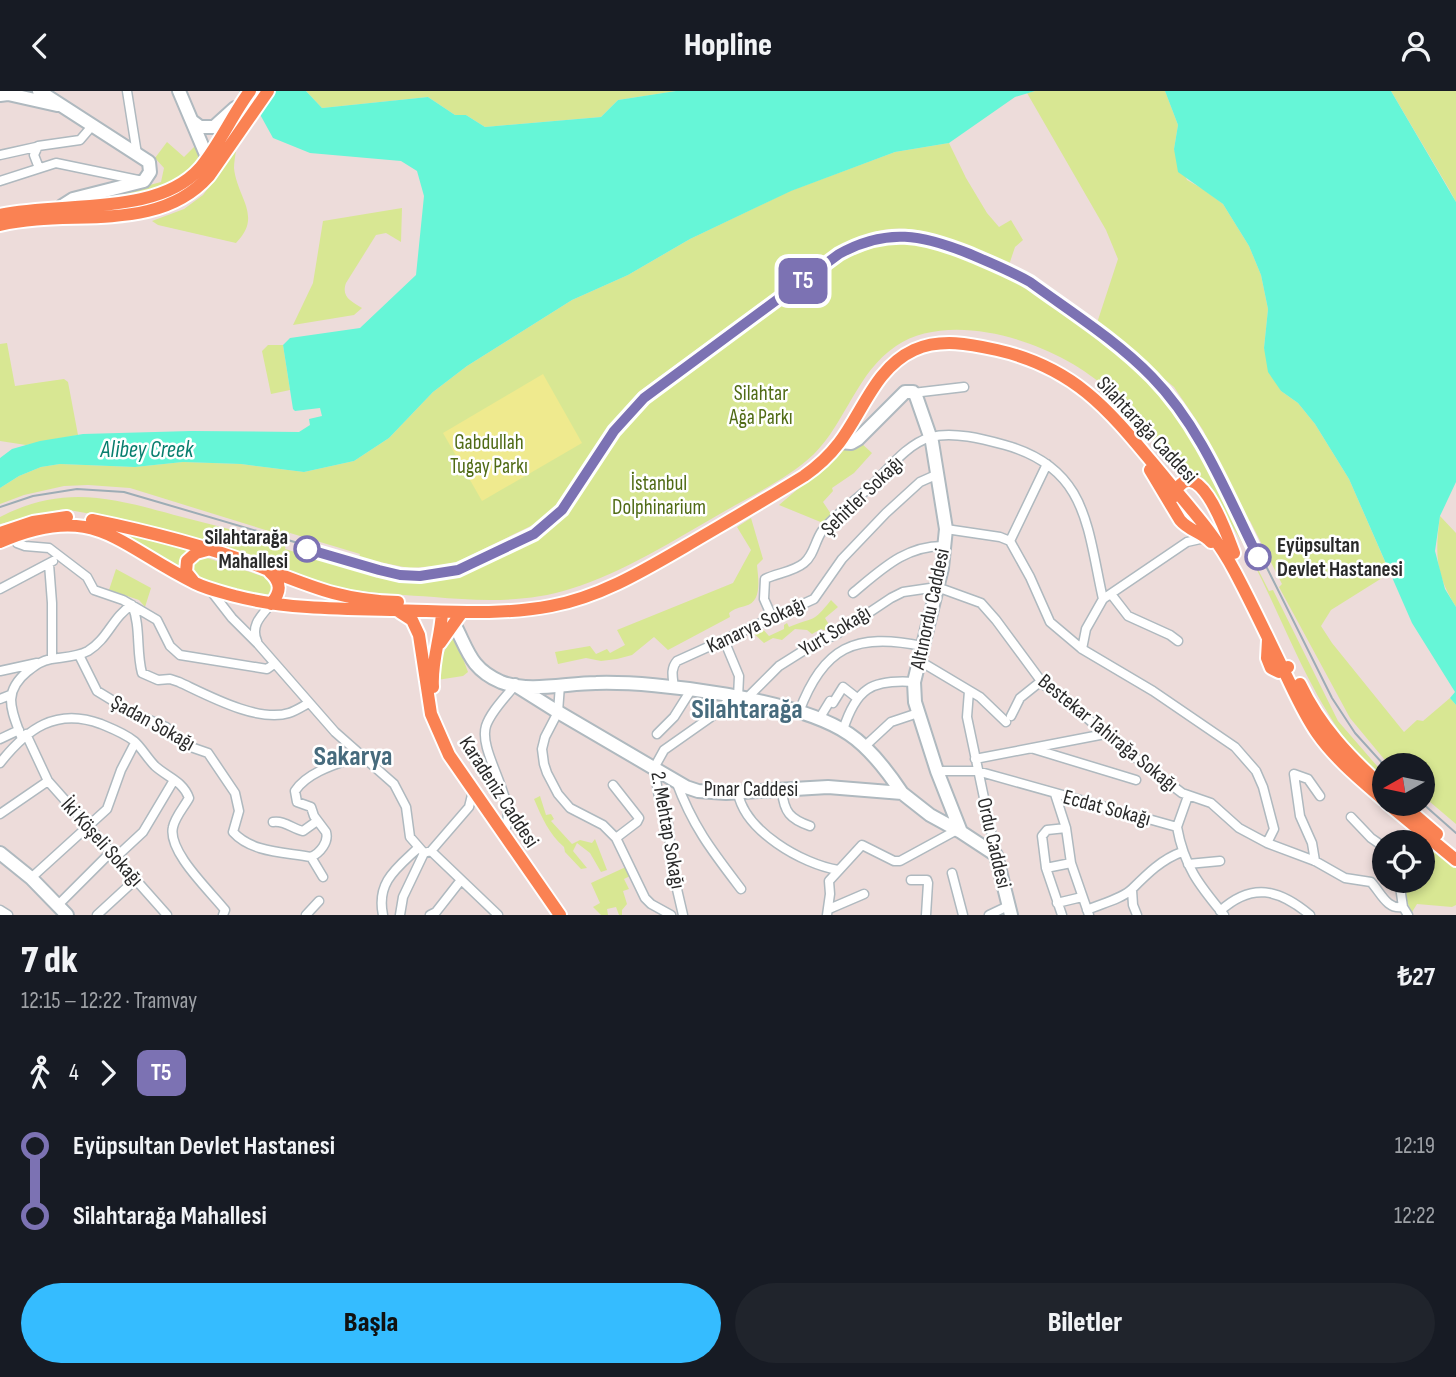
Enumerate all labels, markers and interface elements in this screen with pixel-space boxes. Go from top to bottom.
text: Hopline [684,26,772,65]
icon: back [21,27,59,65]
icon: person [1397,27,1435,65]
line badge: T5 [772,258,834,304]
text: T5 [793,266,813,295]
street label: Silahtarağa Caddesi [1091,371,1203,489]
park label: Silahtar Ağa Parkı [728,381,793,430]
park label: Gabdullah Tugay Parkı [450,430,528,479]
water label: Alibey Creek [100,436,195,464]
street label: Şehitler Sokağı [816,451,908,541]
park label: İstanbul Dolphinarium [612,471,706,520]
place label: Silahtarağa Mahallesi [204,525,288,574]
place label: Eyüpsultan Devlet Hastanesi [1277,533,1403,582]
marker: Silahtarağa Mahallesi [294,536,320,562]
marker: Eyüpsultan Devlet Hastanesi [1245,544,1271,570]
street label: Altınordu Caddesi [905,546,955,673]
street label: Kanarya Sokağı [703,591,809,659]
street label: Yurt Sokağı [795,600,875,662]
street label: Bestekar Tahirağa Sokağı [1033,669,1183,797]
street label: Şadan Sokağı [107,690,199,756]
district label: Silahtarağa [691,693,803,726]
street label: Karadeniz Caddesi [454,732,544,852]
district label: Sakarya [314,740,392,773]
north arrow [1372,753,1435,815]
map controls [1372,753,1435,893]
street label: 2. Mehtap Sokağı [645,769,691,891]
street label: Pınar Caddesi [704,777,798,802]
street label: Ecdat Sokağı [1061,784,1153,832]
street label: İki Köşeli Sokağı [56,792,148,892]
street label: Ordu Caddesi [971,795,1017,891]
button: locate [1372,830,1435,893]
text: 7 dk [21,938,78,983]
text: ₺27 [1397,962,1435,993]
text: 12:15 – 12:22 · Tramvay [21,987,197,1015]
icon: walk [21,1054,59,1092]
icon: forward [89,1054,127,1092]
text: T5 [151,1058,172,1087]
text: 4 [69,1059,79,1087]
text: Eyüpsultan Devlet Hastanesi [73,1131,335,1162]
text: 12:19 [1395,1132,1435,1160]
text: Silahtarağa Mahallesi [73,1201,267,1232]
text: 12:22 [1394,1202,1435,1230]
button: Başla [21,1283,721,1363]
button: Biletler [735,1283,1435,1363]

